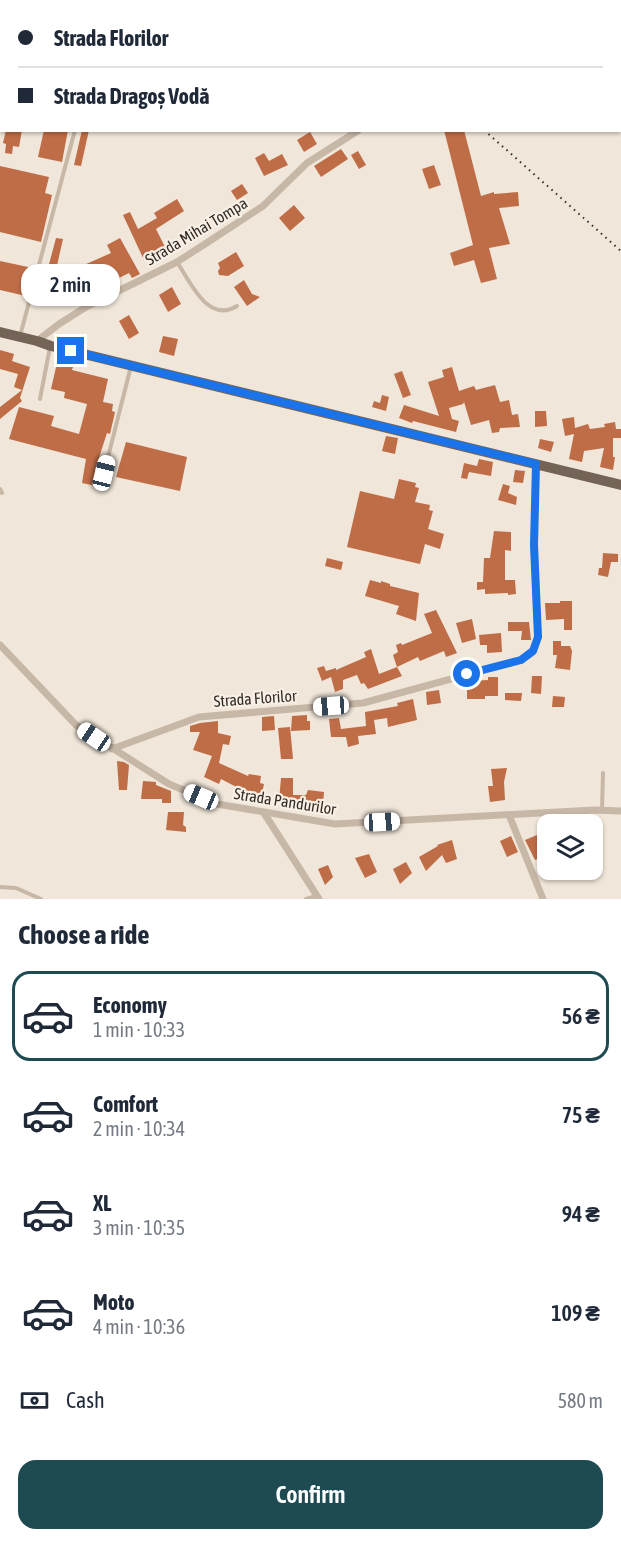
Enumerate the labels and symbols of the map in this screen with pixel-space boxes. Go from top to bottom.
street label: Strada Mihai Tompa [142,193,251,269]
callout: 2 min [22,264,121,306]
route end [57,337,84,364]
car [91,453,117,493]
route start [453,660,480,687]
street label: Strada Florilor [213,686,297,710]
car [312,696,350,716]
car [74,719,114,755]
car [181,782,221,812]
street label: Strada Pandurilor [233,784,338,818]
car [364,812,400,832]

